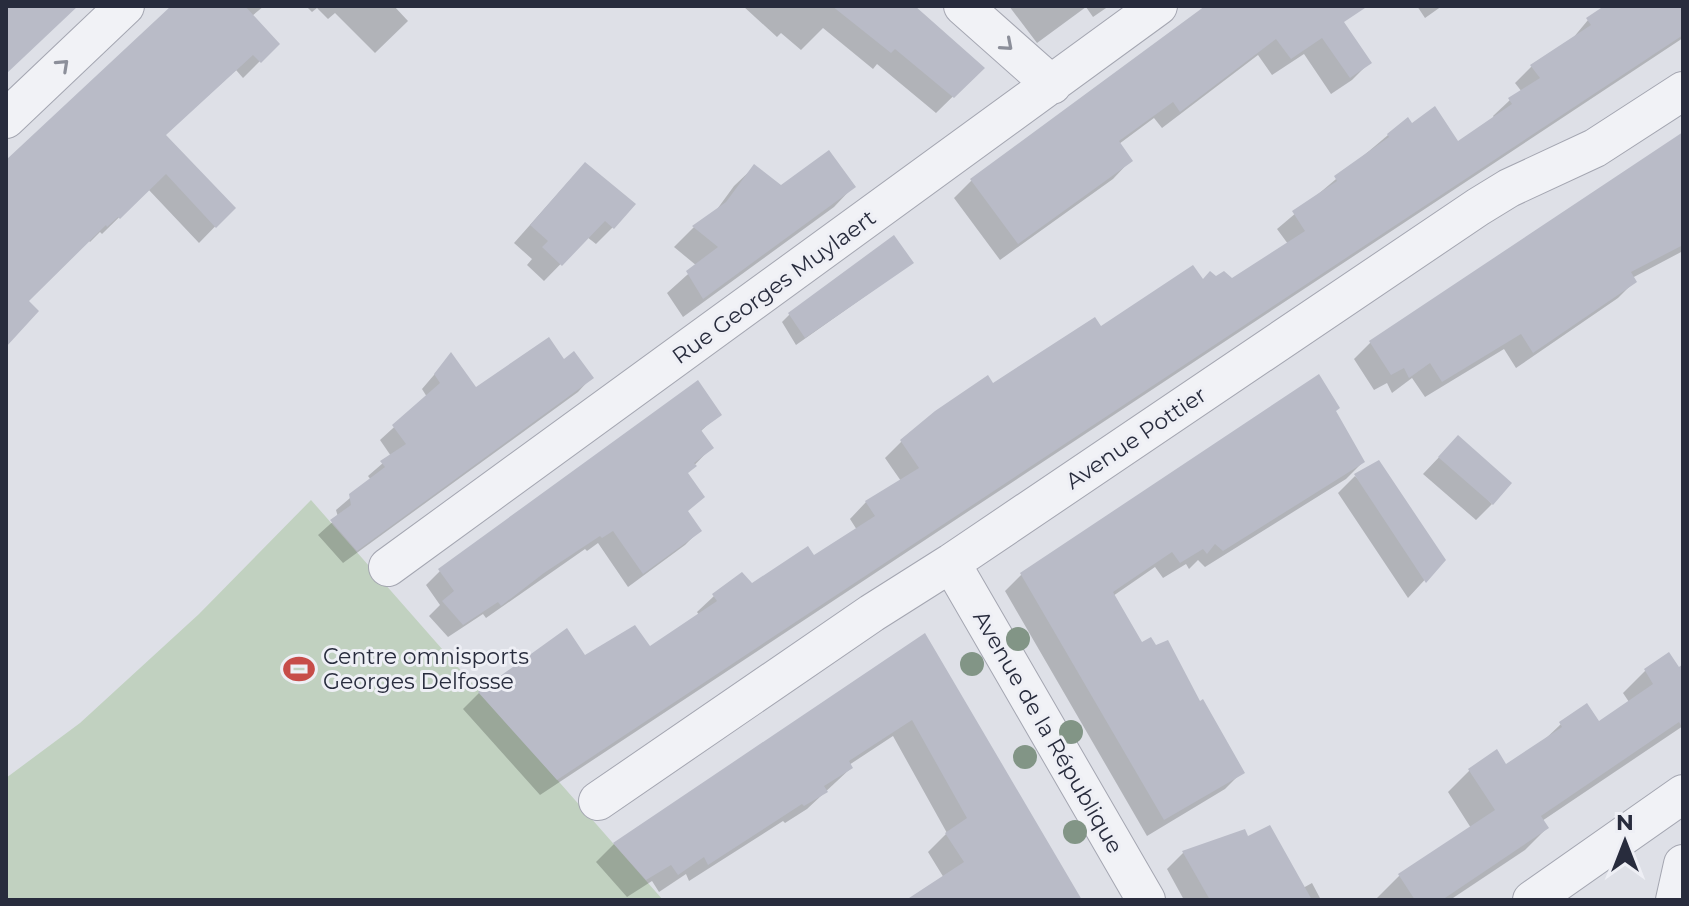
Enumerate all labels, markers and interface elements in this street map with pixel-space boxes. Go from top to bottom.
one-way arrow [998,36,1013,50]
one-way arrow [54,60,68,75]
street label: Rue Georges Muylaert [667,204,881,370]
street label: Avenue Pottier [1061,381,1211,495]
street label: Avenue de la République [967,606,1129,858]
place label: Centre omnisports Georges Delfosse [323,643,529,695]
sports icon: Centre omnisports Georges Delfosse [282,652,316,686]
north arrow [1585,802,1665,882]
text: N [1616,809,1634,836]

